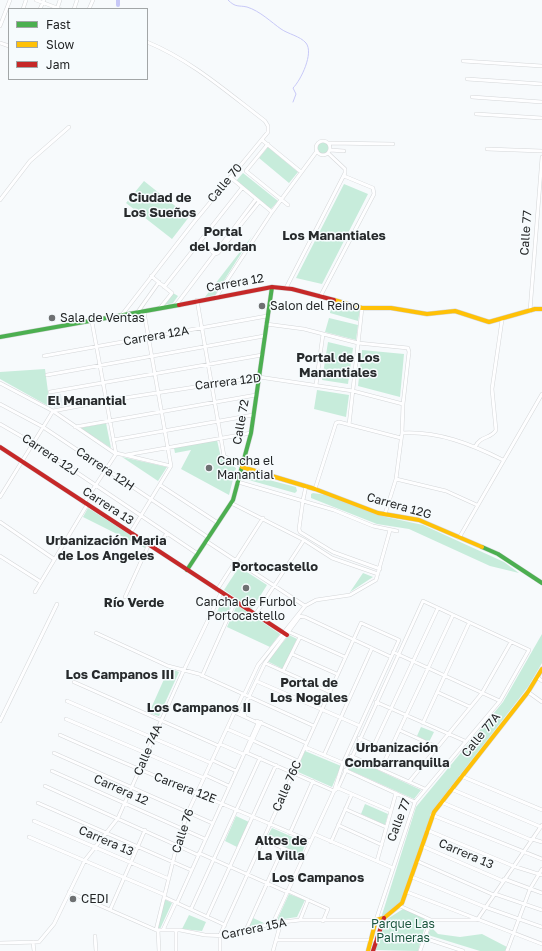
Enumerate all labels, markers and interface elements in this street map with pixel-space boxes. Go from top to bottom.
legend [8,8,148,80]
text: Fast [46,17,71,32]
text: Slow [46,37,74,52]
text: Jam [46,57,70,72]
street label: Calle 70 [205,161,245,205]
district label: Ciudad de Los Sueños [124,190,196,221]
street label: Calle 77 [517,210,535,256]
district label: Portal del Jordan [190,224,256,255]
district label: Los Manantiales [282,228,386,244]
street label: Carrera 12 [205,271,265,295]
place label: Salon del Reino [270,299,360,313]
marker: Salon del Reino [257,301,267,311]
place label: Sala de Ventas [60,311,145,325]
marker: Sala de Ventas [47,313,57,323]
street label: Carrera 12A [122,323,190,349]
district label: Portal de Los Manantiales [296,350,380,381]
street label: Carrera 12D [194,371,262,393]
district label: El Manantial [48,393,126,409]
street label: Calle 72 [230,398,252,446]
street label: Carrera 12J [19,431,81,479]
street label: Carrera 12H [73,444,137,494]
place label: Cancha el Manantial [217,454,274,482]
marker: Cancha el Manantial [204,463,214,473]
street label: Carrera 13 [80,484,136,528]
street label: Carrera 12G [365,490,433,522]
district label: Urbanización Maria de Los Angeles [46,533,166,564]
district label: Portocastello [232,559,318,575]
marker: Cancha de Furbol Portocastello [241,583,251,593]
district label: Río Verde [104,595,164,611]
place label: Cancha de Furbol Portocastello [196,595,296,623]
district label: Los Campanos III [66,667,174,683]
district label: Portal de Los Nogales [270,675,348,706]
district label: Los Campanos II [147,700,251,716]
street label: Calle 77A [459,710,503,760]
street label: Calle 74A [131,722,165,778]
district label: Urbanización Combarranquilla [345,740,449,771]
street label: Calle 76C [269,758,305,814]
street label: Carrera 12E [152,770,218,806]
street label: Carrera 12 [91,772,151,808]
street label: Calle 77 [384,796,414,844]
street label: Calle 76 [169,807,197,855]
street label: Carrera 13 [76,823,136,859]
district label: Altos de La Villa [255,833,307,864]
street label: Carrera 13 [436,836,496,872]
district label: Los Campanos [272,870,364,886]
place label: CEDI [81,892,109,906]
marker: CEDI [68,894,78,904]
street label: Carrera 15A [220,915,288,943]
park label: Parque Las Palmeras [371,917,435,945]

